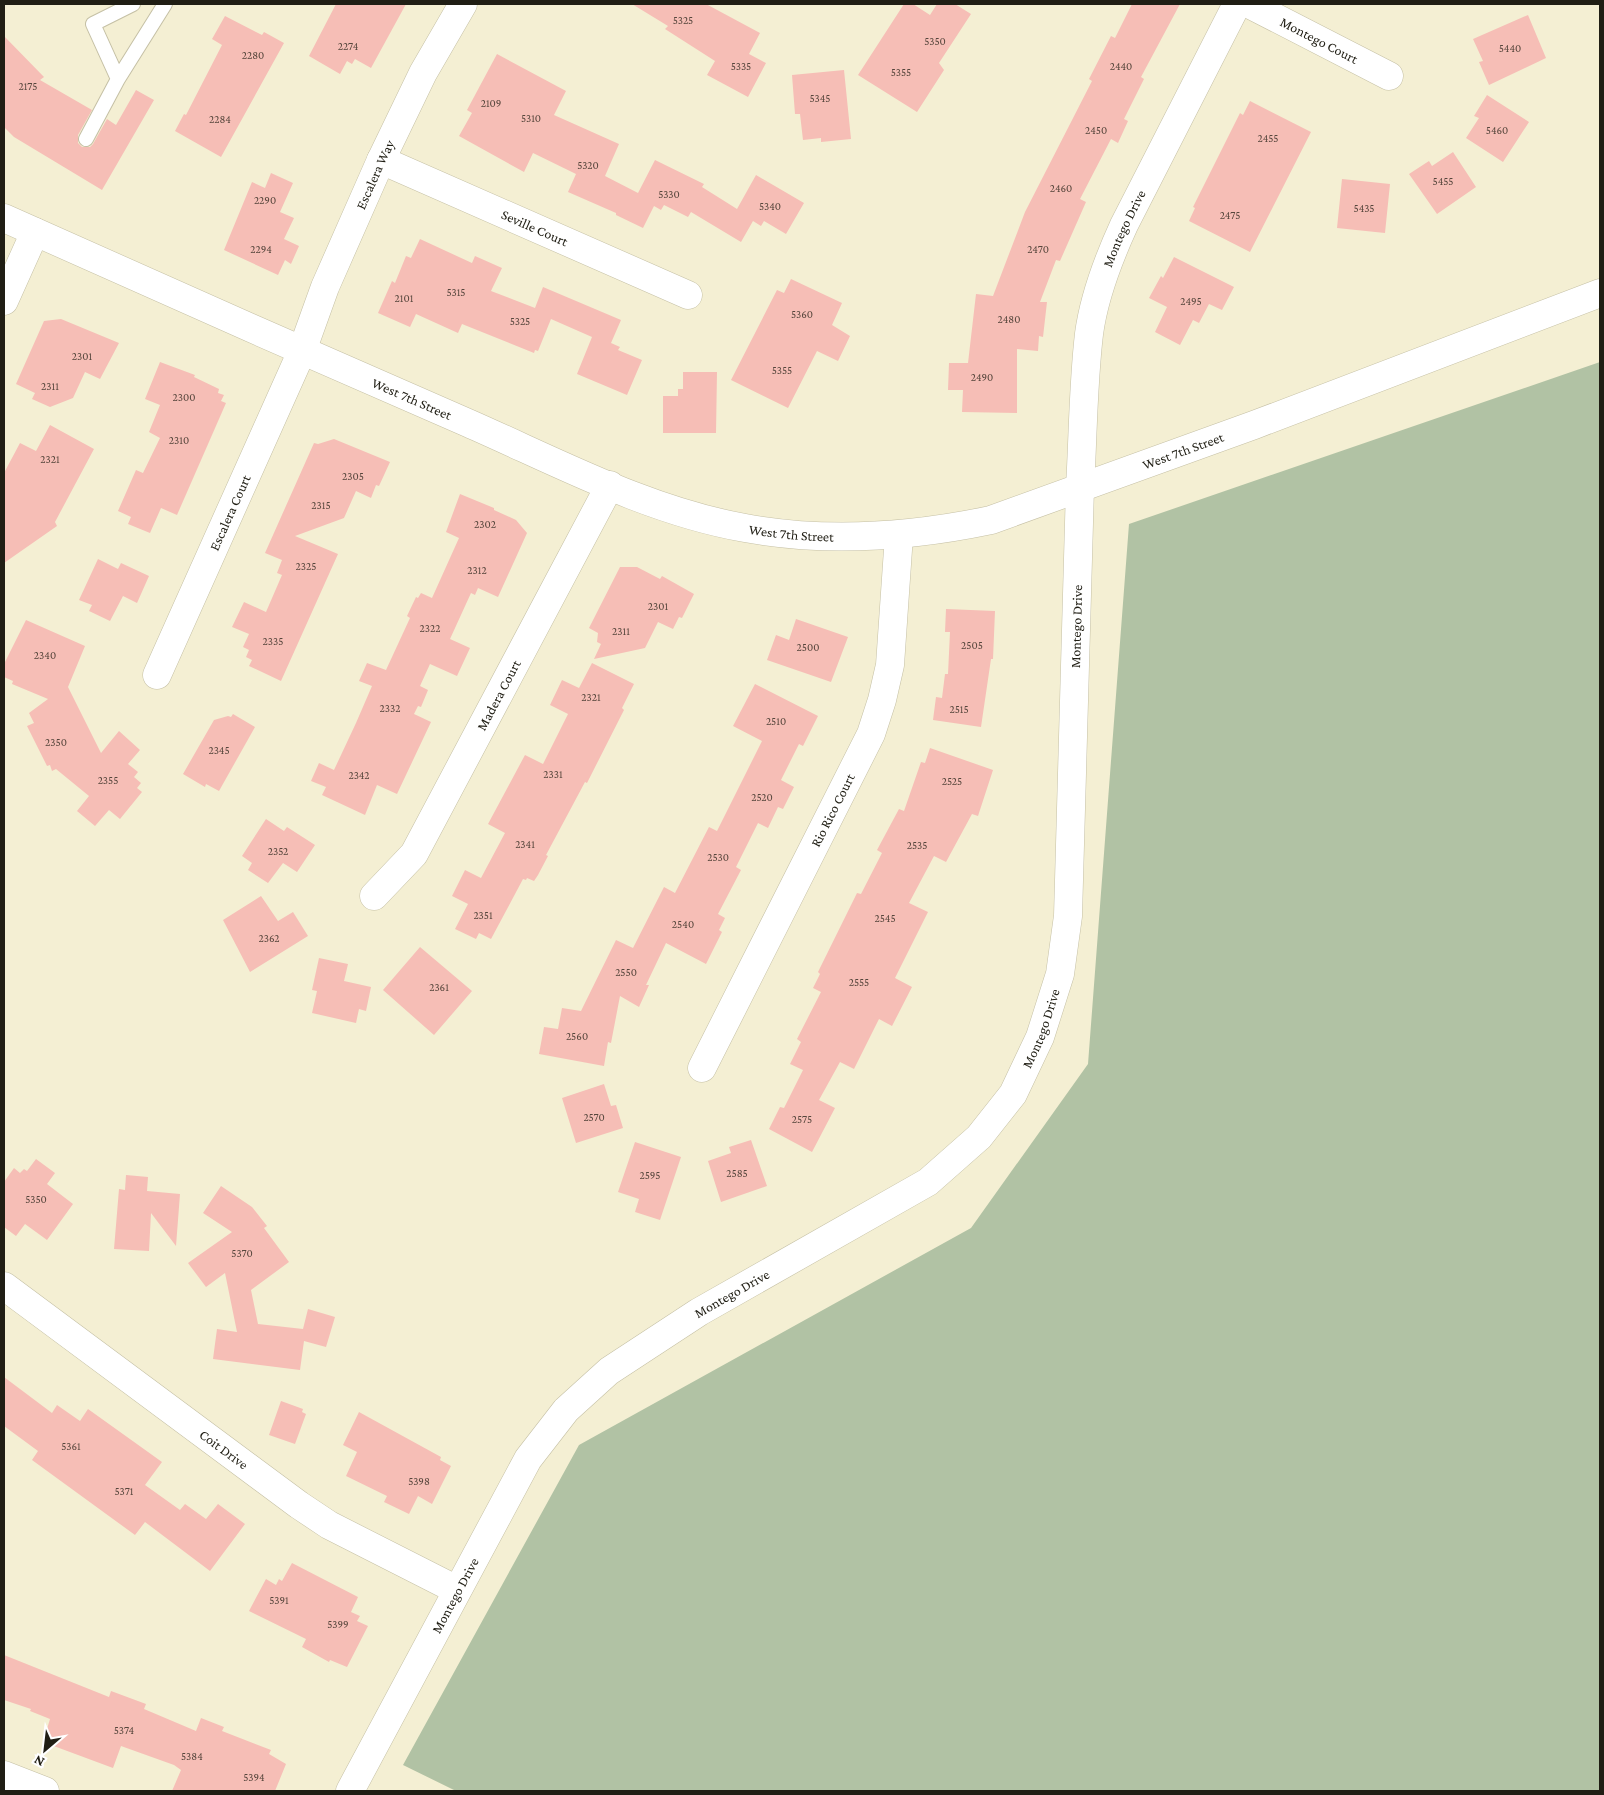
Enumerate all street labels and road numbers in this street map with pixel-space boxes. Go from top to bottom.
street label: Montego Court [1278,14,1361,67]
street label: Escalera Way [352,137,398,212]
street label: Montego Drive [1099,187,1149,269]
street label: Seville Court [499,206,571,249]
street label: West 7th Street [370,374,454,423]
street label: West 7th Street [1140,429,1226,473]
street label: Escalera Court [206,472,254,553]
street label: West 7th Street [748,521,834,545]
street label: Montego Drive [1067,584,1085,668]
street label: Madera Court [473,657,524,733]
street label: Rio Rico Court [807,771,858,849]
street label: Montego Drive [1018,987,1063,1071]
street label: Montego Drive [691,1266,772,1321]
street label: Coit Drive [197,1426,251,1473]
street label: Montego Drive [428,1555,482,1636]

